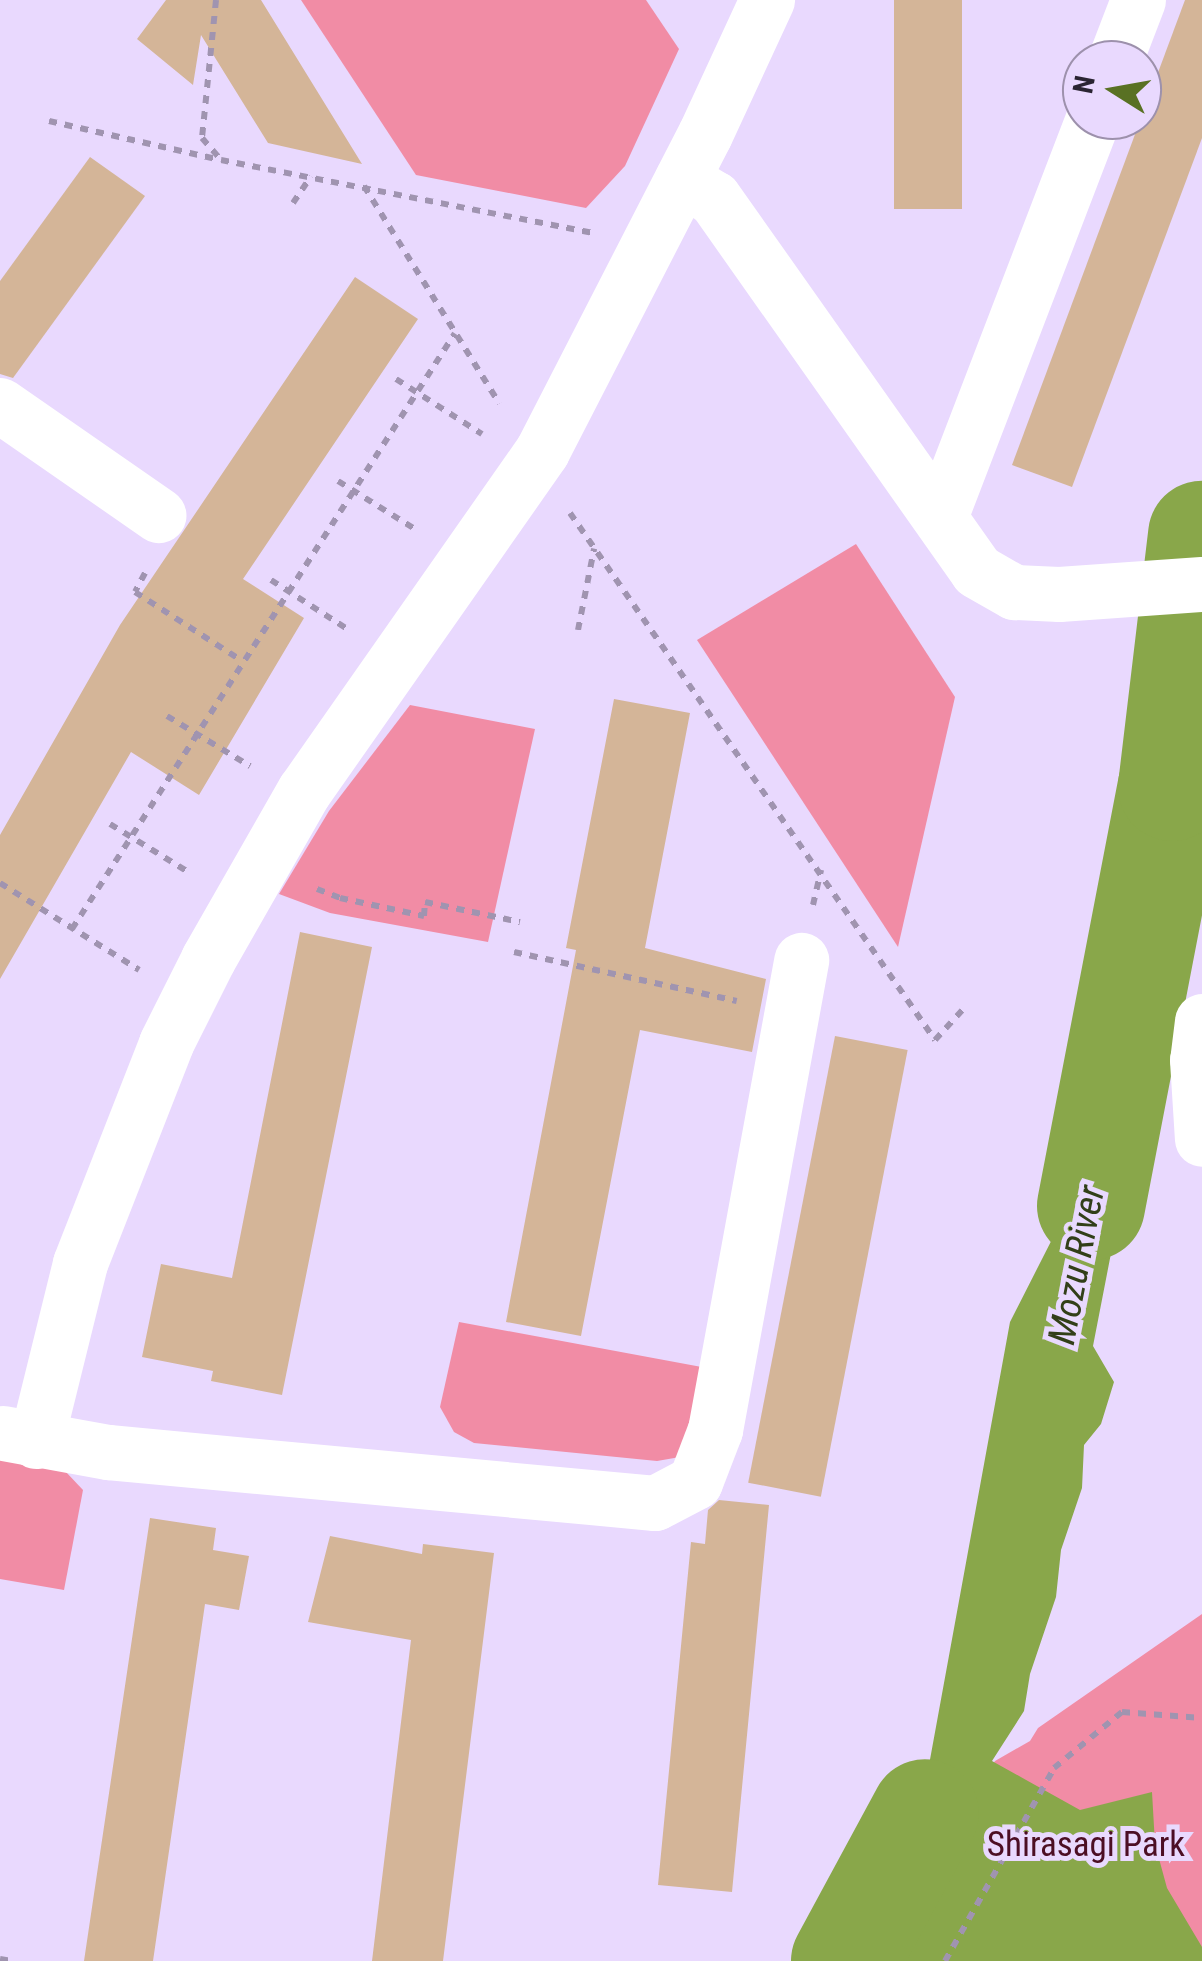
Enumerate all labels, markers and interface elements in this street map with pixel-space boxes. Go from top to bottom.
north arrow [1062,40,1162,140]
text: N [1066,73,1102,96]
water label: Mozu River [1039,1182,1115,1348]
park label: Shirasagi Park [987,1824,1185,1866]

